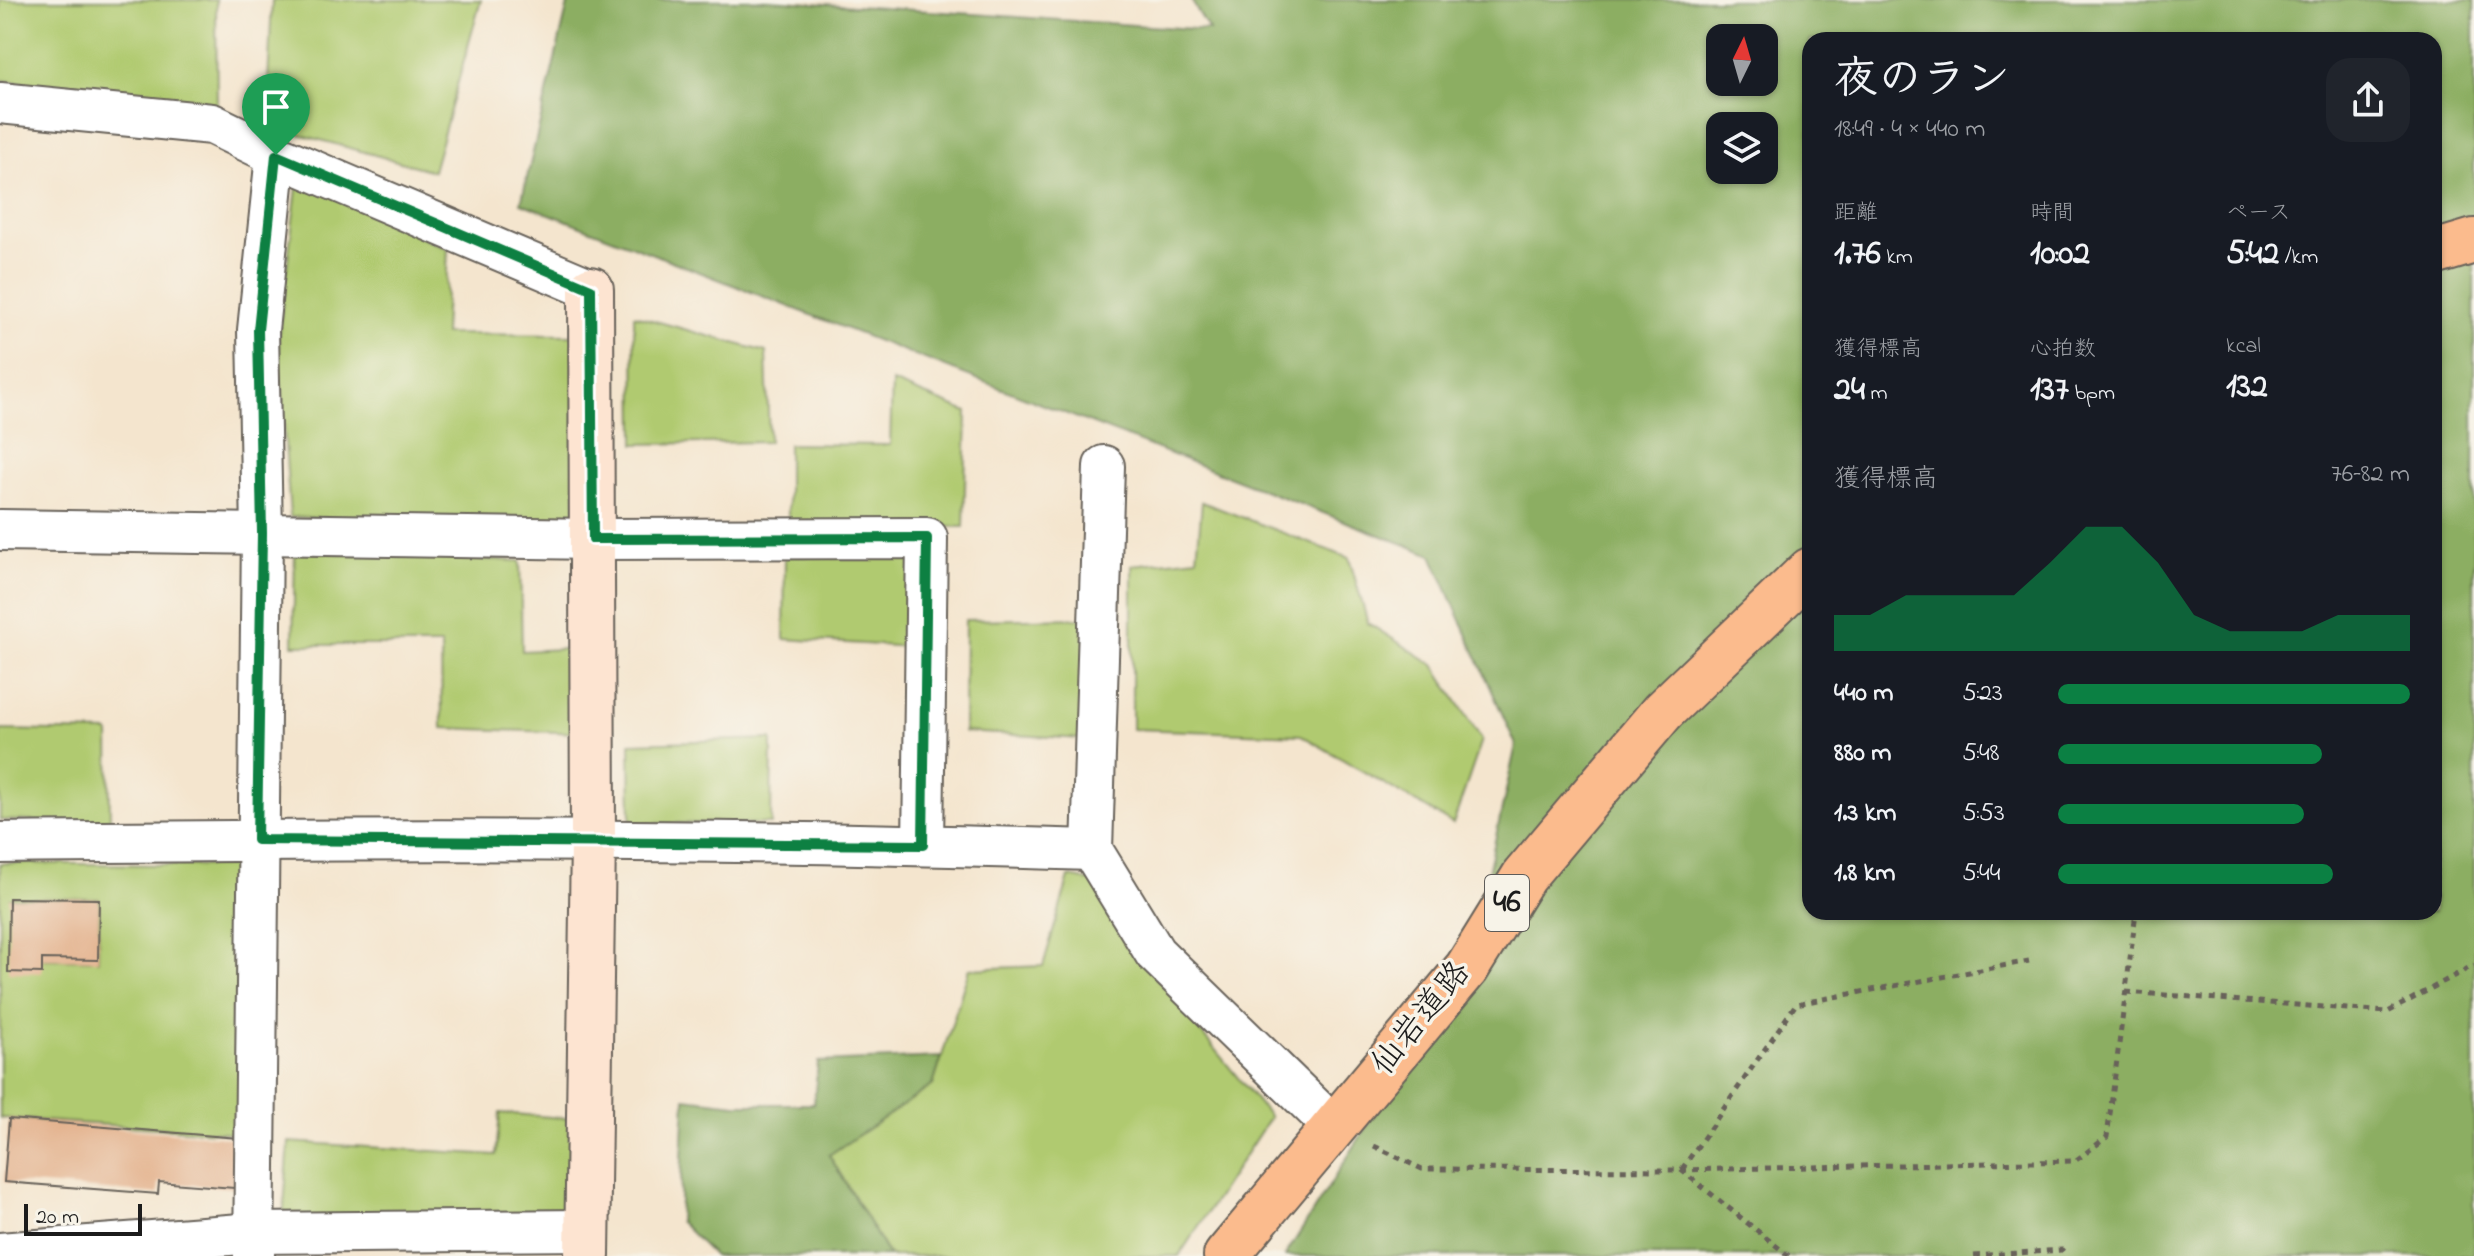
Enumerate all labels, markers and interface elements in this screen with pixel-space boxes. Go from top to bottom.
north arrow [1706,24,1778,96]
map controls [1706,24,1778,184]
text: 夜のラン [1834,49,2010,113]
button: share [2326,58,2410,142]
pin [242,73,310,155]
icon: arrive [254,85,298,129]
text: 18:49 · 4 × 440 m [1834,111,1985,149]
button: layers [1706,112,1778,184]
text: 距離 [1834,198,1878,230]
text: 時間 [2030,198,2074,230]
text: ペース [2226,198,2291,230]
text: 1.76 [1834,230,1881,280]
text: 10:02 [2030,230,2090,280]
text: 5:42 [2226,230,2279,280]
text: km [1881,242,1913,274]
text: /km [2279,242,2318,274]
text: kcal [2226,331,2261,363]
text: 獲得標高 [1834,334,1922,366]
text: 心拍数 [2030,334,2096,366]
text: 132 [2226,363,2268,413]
text: 24 [1834,366,1865,416]
text: 137 [2030,366,2069,416]
text: m [1865,378,1887,410]
text: bpm [2069,378,2115,410]
text: 76–82 m [2331,456,2410,494]
text: 獲得標高 [1834,461,1938,499]
text: 440 m [1834,675,1893,713]
text: 5:23 [1962,675,2003,713]
text: 880 m [1834,735,1891,773]
text: 5:48 [1962,735,2000,773]
text: 1.3 km [1834,795,1896,833]
text: 5:53 [1962,795,2005,833]
text: 1.8 km [1834,855,1895,893]
text: 5:44 [1962,855,2001,893]
road number: 46 [1485,875,1529,931]
street label: 仙岩道路 [1360,950,1484,1088]
scale bar [24,1200,142,1236]
text: 20 m [36,1202,79,1234]

